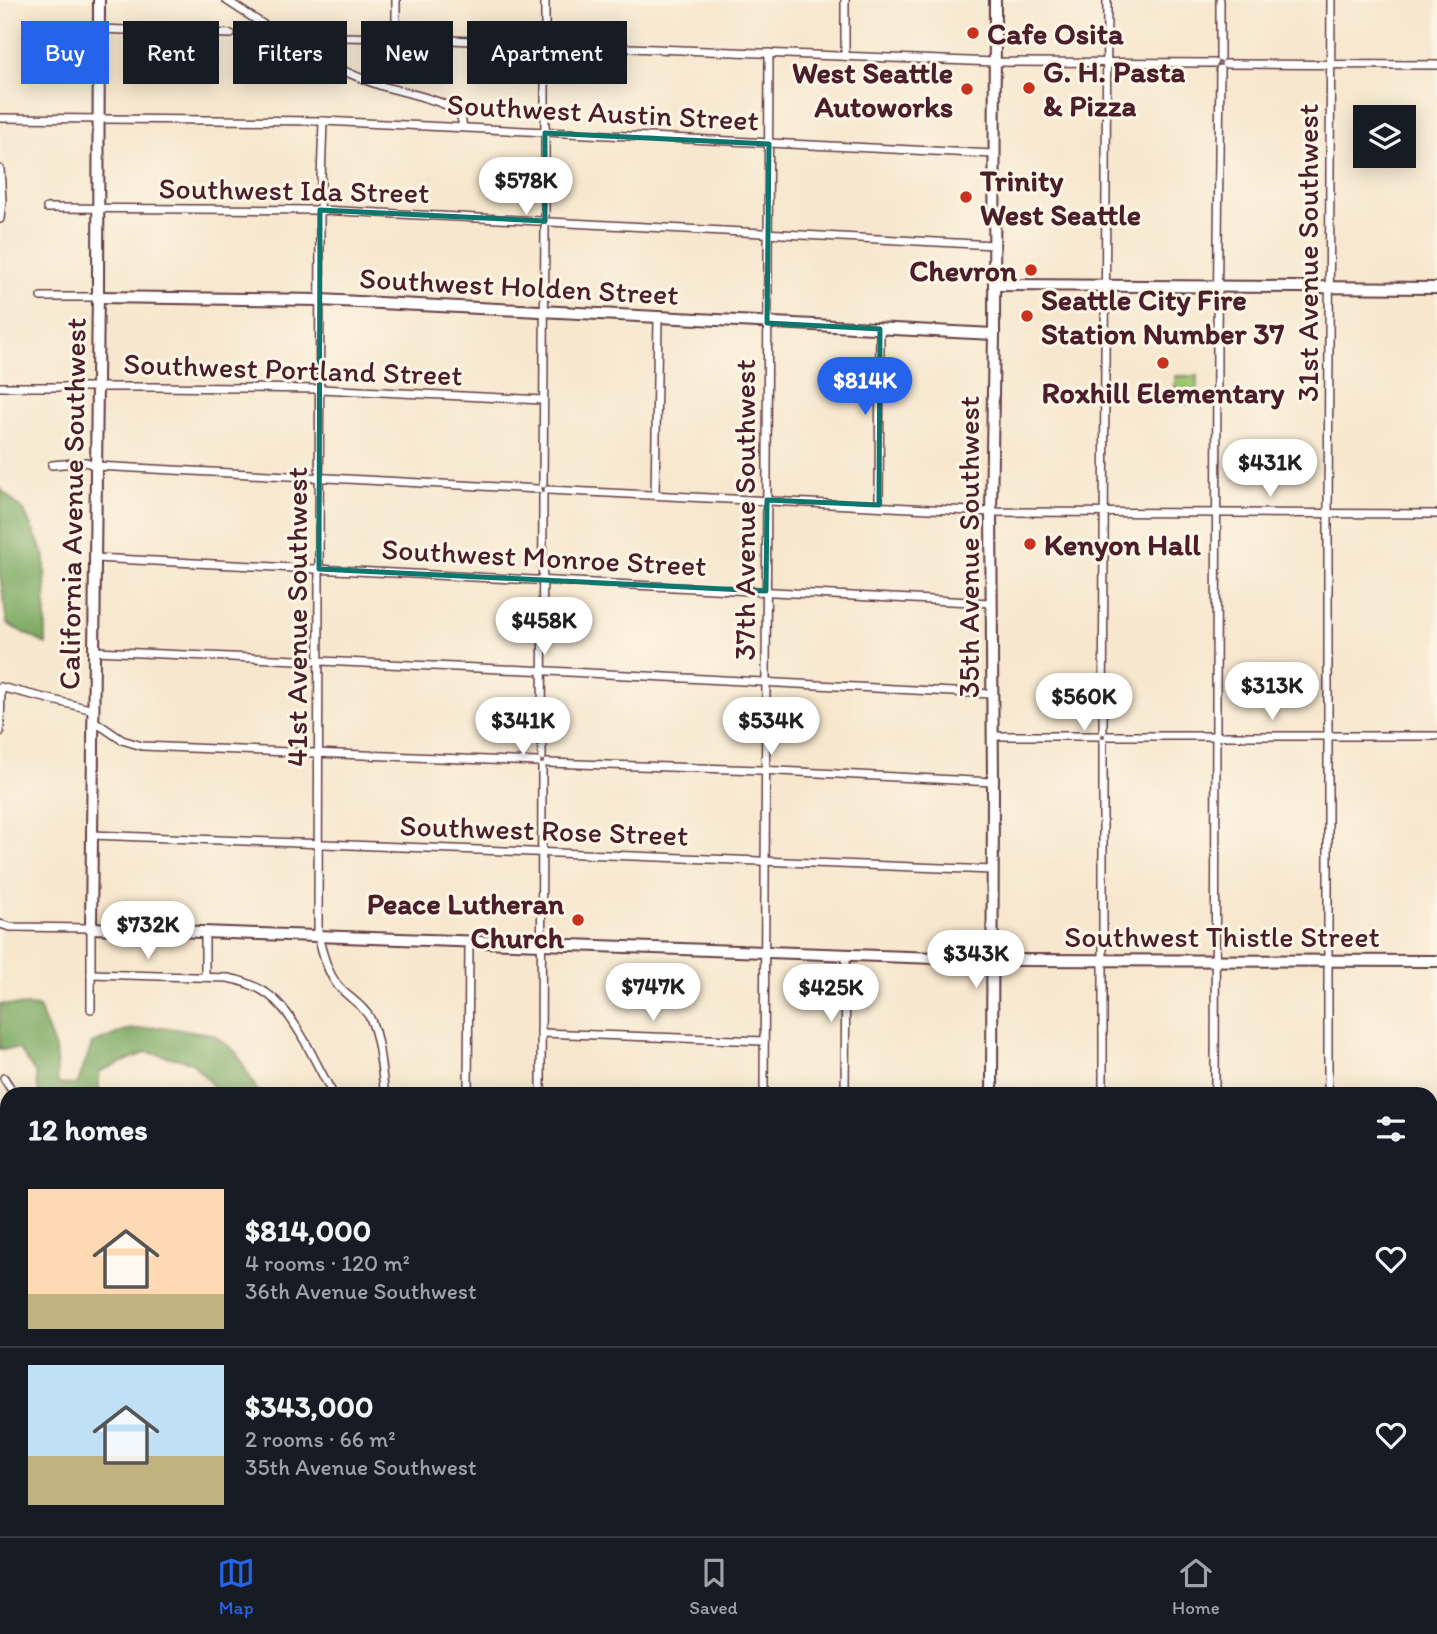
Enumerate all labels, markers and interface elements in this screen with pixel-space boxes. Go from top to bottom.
place label: Cafe Osita [987,15,1124,52]
chip: Buy [21,21,109,84]
chip: Rent [123,21,219,84]
chip: Filters [233,21,347,84]
chip: New [361,21,453,84]
chip: Apartment [467,21,627,84]
marker: Cafe Osita [965,25,981,41]
place label: G. H. Pasta & Pizza [1043,53,1185,124]
place label: West Seattle Autoworks [792,54,953,125]
marker: G. H. Pasta & Pizza [1021,80,1037,96]
marker: West Seattle Autoworks [959,81,975,97]
street label: Southwest Austin Street [446,85,760,139]
street label: 31st Avenue Southwest [1289,104,1326,402]
map controls [1353,105,1416,168]
button: layers [1353,105,1416,168]
pin: $578K [477,158,575,217]
place label: Trinity West Seattle [979,162,1141,233]
text: $578K [495,166,557,194]
street label: Southwest Ida Street [158,169,430,211]
marker: Trinity West Seattle [958,189,974,205]
place label: Chevron [909,252,1017,289]
street label: Southwest Holden Street [358,259,680,313]
marker: Chevron [1023,262,1039,278]
place label: Seattle City Fire Station Number 37 [1041,281,1285,352]
marker: Seattle City Fire Station Number 37 [1019,308,1035,324]
street label: California Avenue Southwest [50,318,94,690]
street label: Southwest Portland Street [123,345,463,393]
marker: Roxhill Elementary [1155,355,1171,371]
pin: $814K [816,358,914,417]
street label: 37th Avenue Southwest [726,359,763,661]
text: $814K [833,366,897,394]
place label: Roxhill Elementary [1042,374,1285,411]
street label: 35th Avenue Southwest [950,396,987,698]
pin: $431K [1221,440,1319,499]
text: $431K [1238,448,1302,476]
street label: 41st Avenue Southwest [278,467,315,767]
place label: Kenyon Hall [1044,526,1201,563]
street label: Southwest Monroe Street [380,530,708,584]
marker: Kenyon Hall [1022,536,1038,552]
pin: $458K [495,598,593,657]
text: $458K [512,606,576,634]
pin: $313K [1223,662,1321,722]
text: $313K [1241,671,1303,699]
pin: $560K [1035,674,1133,733]
text: $560K [1052,682,1116,710]
pin: $341K [474,698,572,757]
pin: $534K [722,698,820,757]
text: $341K [491,706,555,734]
text: $534K [739,706,803,734]
street label: Southwest Rose Street [399,806,689,854]
place label: Peace Lutheran Church [367,885,565,956]
pin: $732K [99,902,197,961]
text: $732K [117,910,179,938]
marker: Peace Lutheran Church [570,912,586,928]
street label: Southwest Thistle Street [1064,918,1380,955]
pin: $343K [927,930,1025,990]
text: $343K [943,939,1009,967]
pin: $747K [604,964,702,1023]
pin: $425K [782,964,880,1024]
text: $747K [622,972,685,1000]
text: $425K [799,973,863,1001]
icon: filters [1372,1110,1410,1148]
text: 12 homes [28,1111,148,1148]
text: $814,000 [245,1212,371,1249]
icon: home [84,1217,168,1301]
icon: heart [1372,1240,1410,1278]
text: 4 rooms · 120 m² [245,1249,410,1277]
text: 36th Avenue Southwest [245,1277,477,1305]
text: $343,000 [245,1388,374,1425]
icon: home [84,1393,168,1477]
icon: heart [1372,1416,1410,1454]
text: 2 rooms · 66 m² [245,1425,396,1453]
text: 35th Avenue Southwest [245,1453,477,1481]
tab: Map [217,1554,255,1619]
tab: Saved [689,1554,738,1619]
tab: Home [1172,1554,1220,1619]

